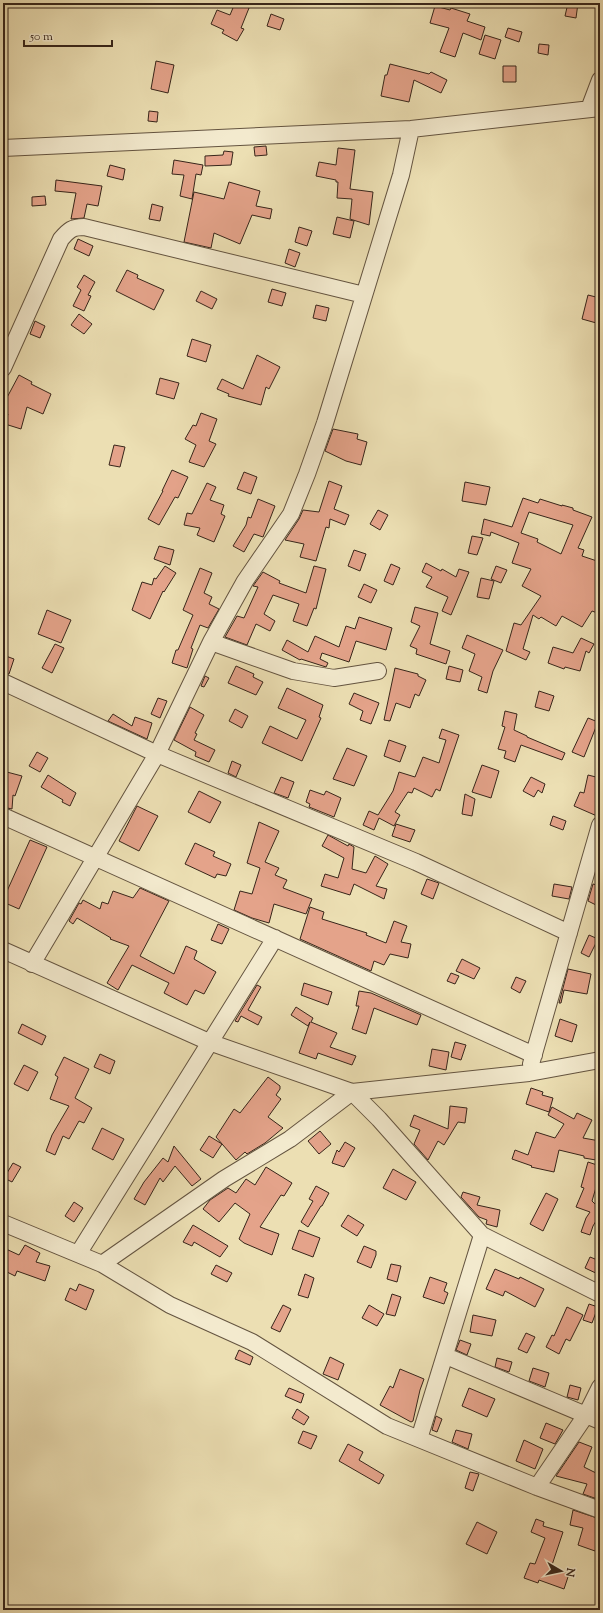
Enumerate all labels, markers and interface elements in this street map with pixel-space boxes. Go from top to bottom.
scale bar [24,22,112,48]
text: 50 m [29,28,53,46]
north arrow [541,1551,581,1591]
text: N [561,1566,579,1578]

